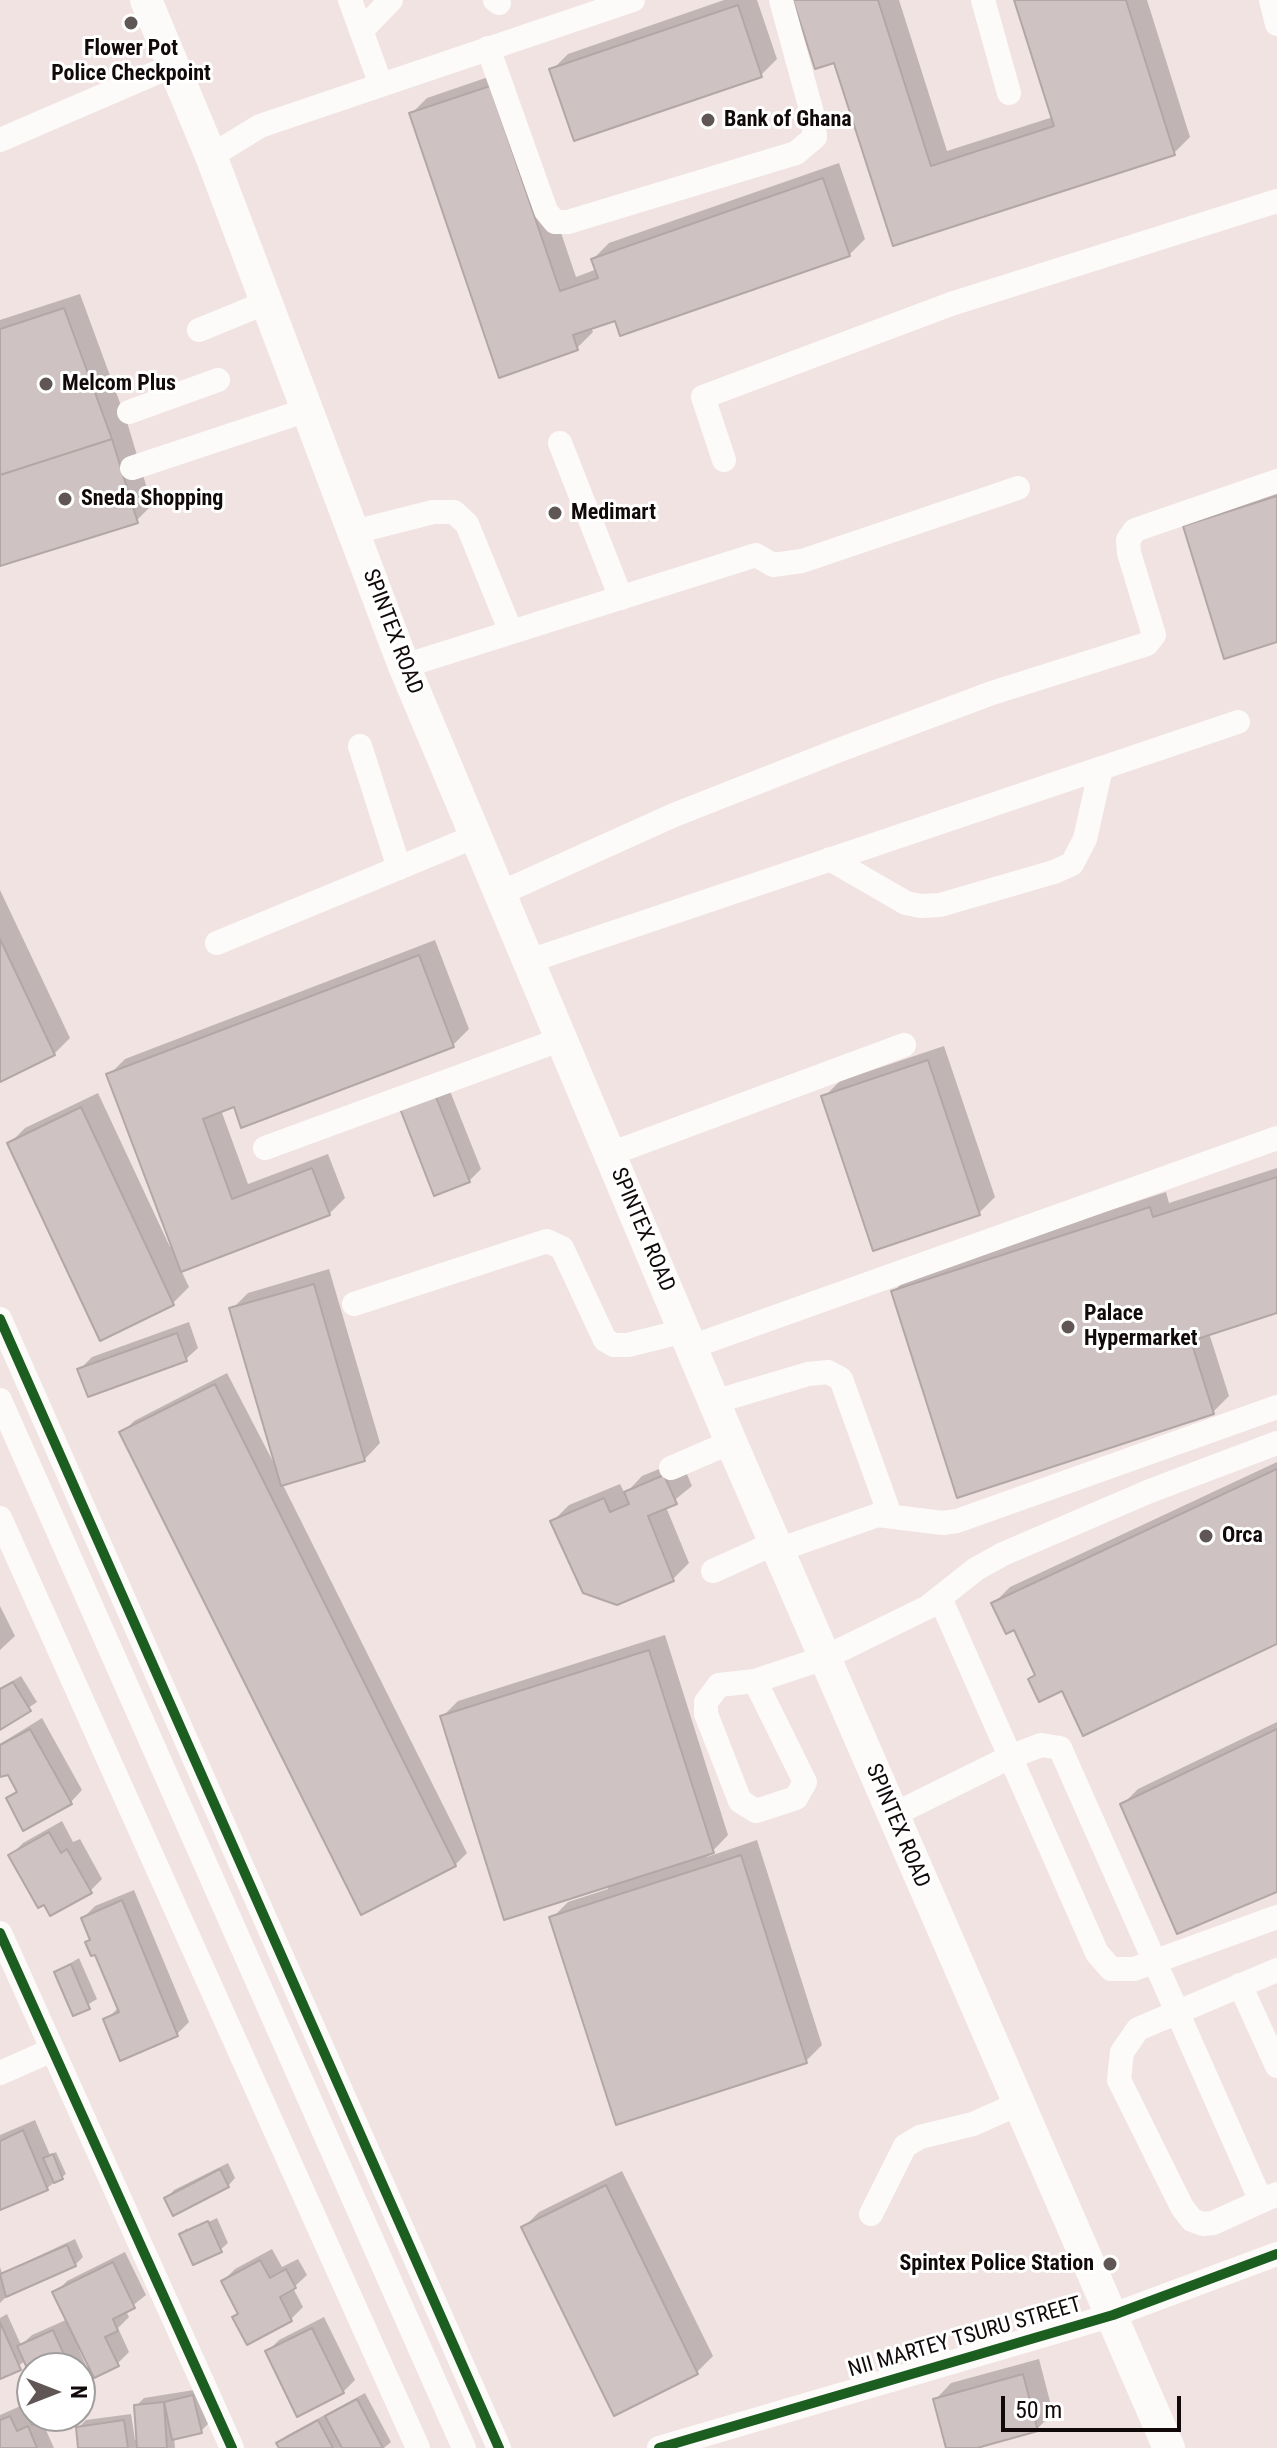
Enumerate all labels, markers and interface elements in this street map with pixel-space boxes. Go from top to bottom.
marker: Flower Pot Police Checkpoint [122,14,140,32]
place label: Flower Pot Police Checkpoint [51,36,211,88]
place label: Bank of Ghana [724,107,852,133]
marker: Bank of Ghana [699,111,717,129]
place label: Melcom Plus [62,371,176,397]
marker: Melcom Plus [37,375,55,393]
place label: Sneda Shopping [81,486,223,512]
marker: Sneda Shopping [56,490,74,508]
place label: Medimart [571,500,656,526]
marker: Medimart [546,504,564,522]
street label: SPINTEX ROAD [356,566,428,698]
street label: SPINTEX ROAD [604,1164,680,1296]
place label: Palace Hypermarket [1084,1301,1198,1352]
marker: Palace Hypermarket [1059,1318,1077,1336]
place label: Orca [1222,1523,1263,1549]
marker: Orca [1197,1527,1215,1545]
street label: SPINTEX ROAD [859,1760,935,1892]
place label: Spintex Police Station [899,2251,1094,2277]
marker: Spintex Police Station [1101,2255,1119,2273]
street label: NII MARTEY TSURU STREET [845,2292,1085,2384]
north arrow [16,2352,96,2432]
scale bar [1005,2380,1185,2430]
text: N [66,2385,91,2399]
text: 50 m [1015,2396,1062,2424]

